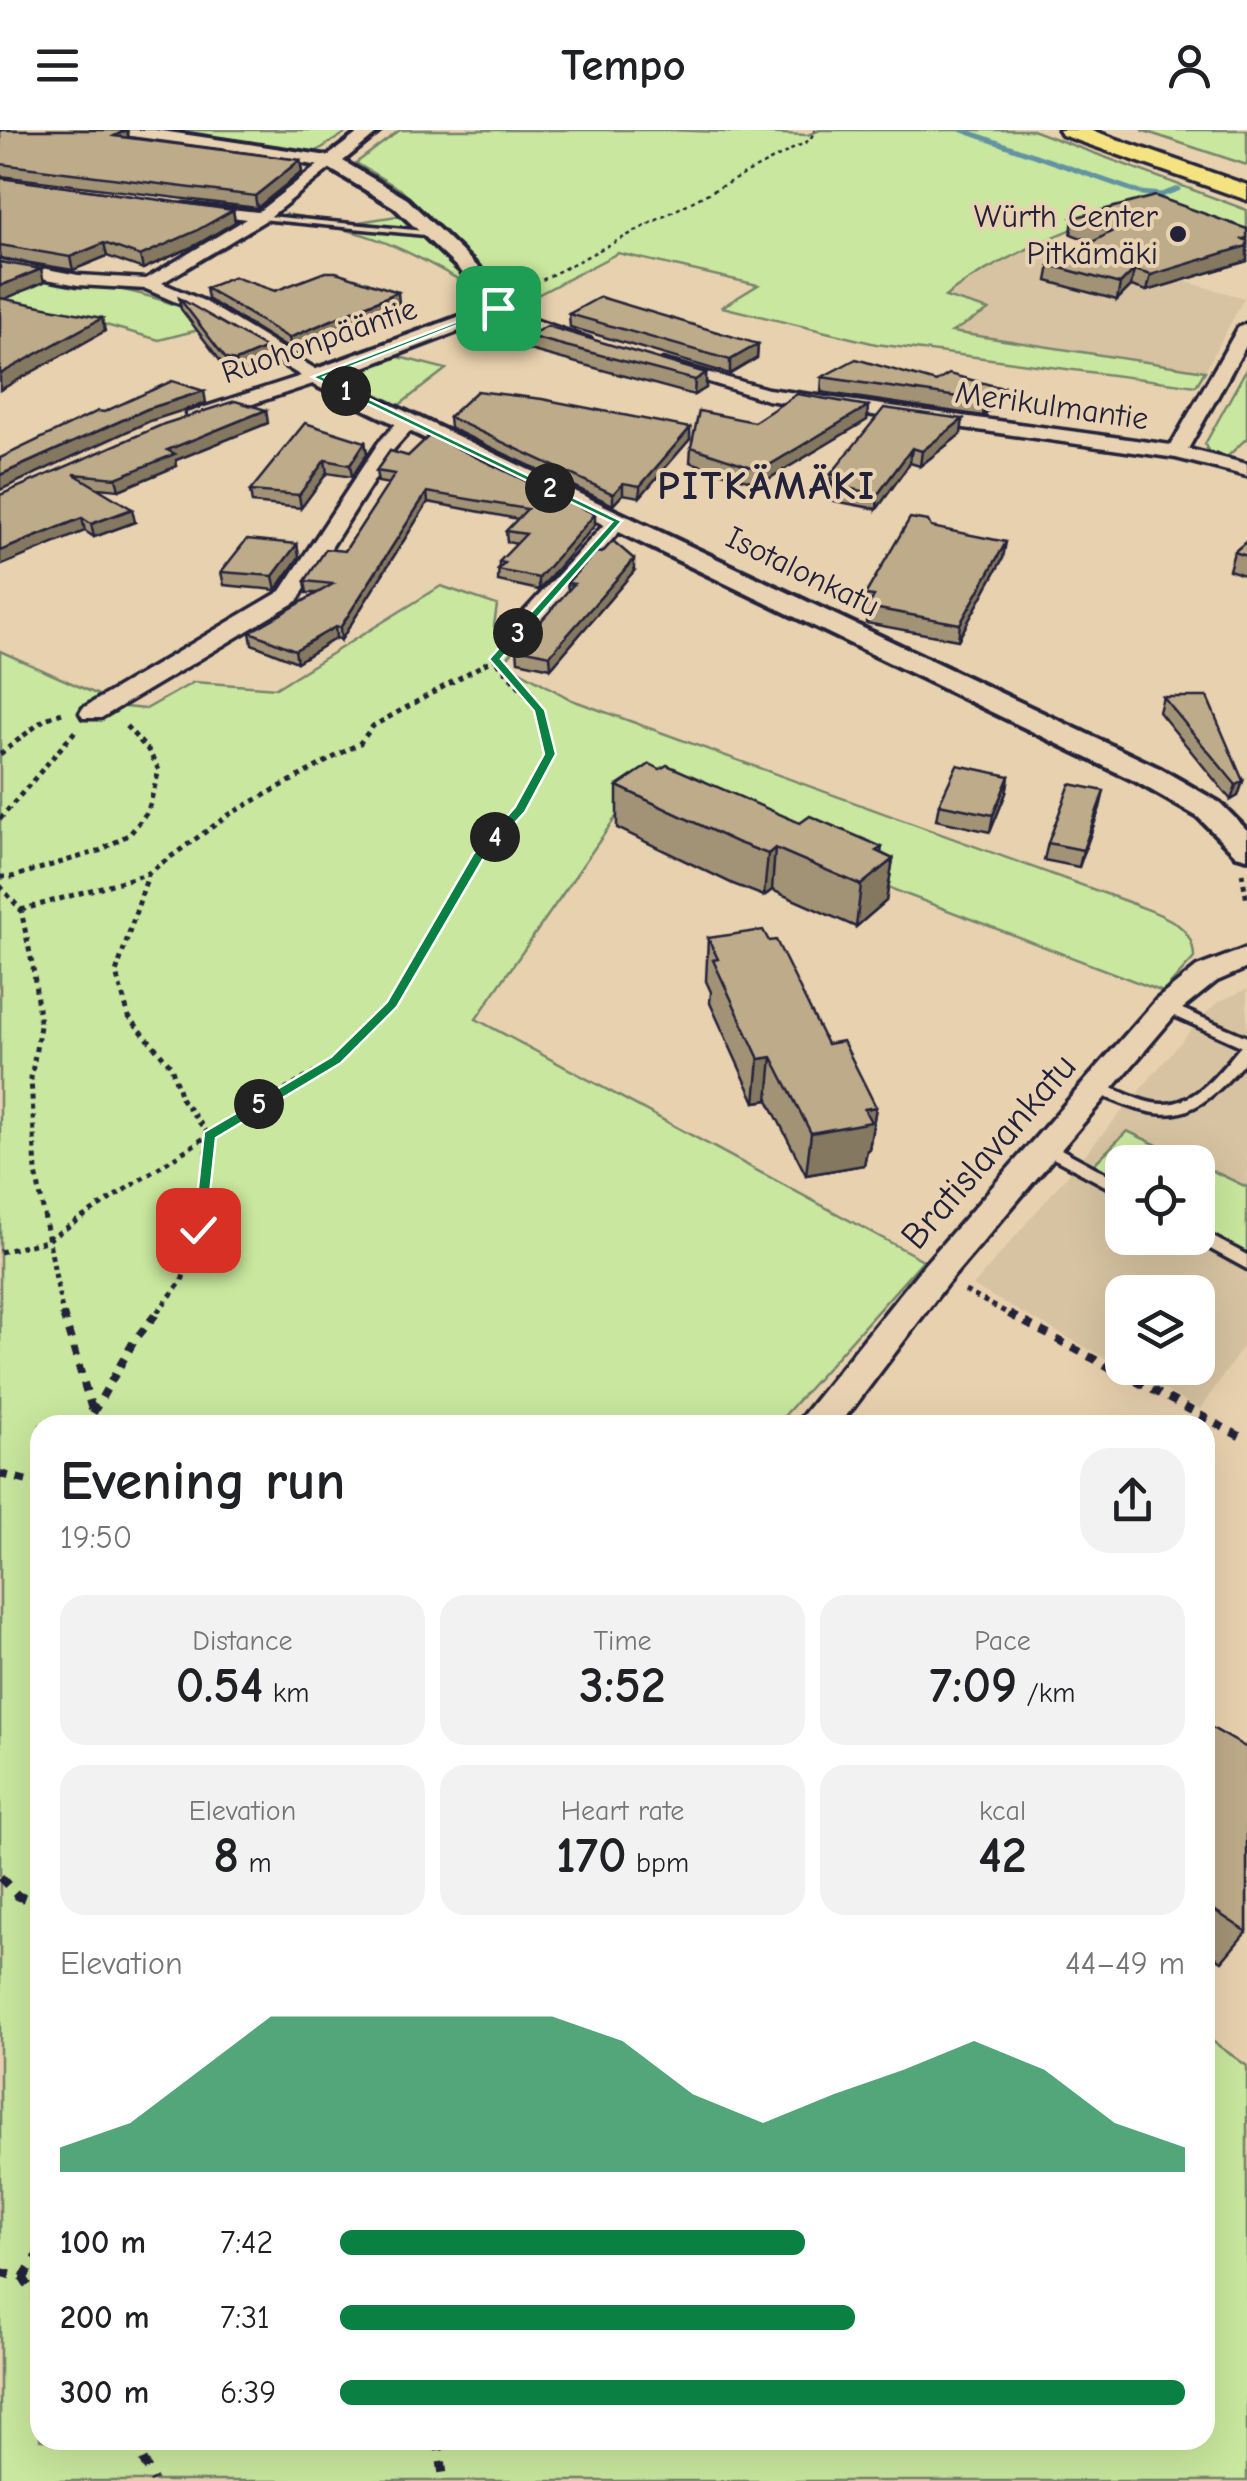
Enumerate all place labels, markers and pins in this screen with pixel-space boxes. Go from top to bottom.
place label: Würth Center Pitkämäki [974,198,1158,272]
marker: Würth Center Pitkämäki [1167,223,1189,245]
pin [456,266,541,351]
pin: 1 [321,366,371,416]
pin: 2 [525,463,575,513]
pin: 3 [493,608,543,658]
pin: 4 [470,812,520,862]
pin: 5 [234,1079,284,1129]
pin [156,1188,241,1273]

